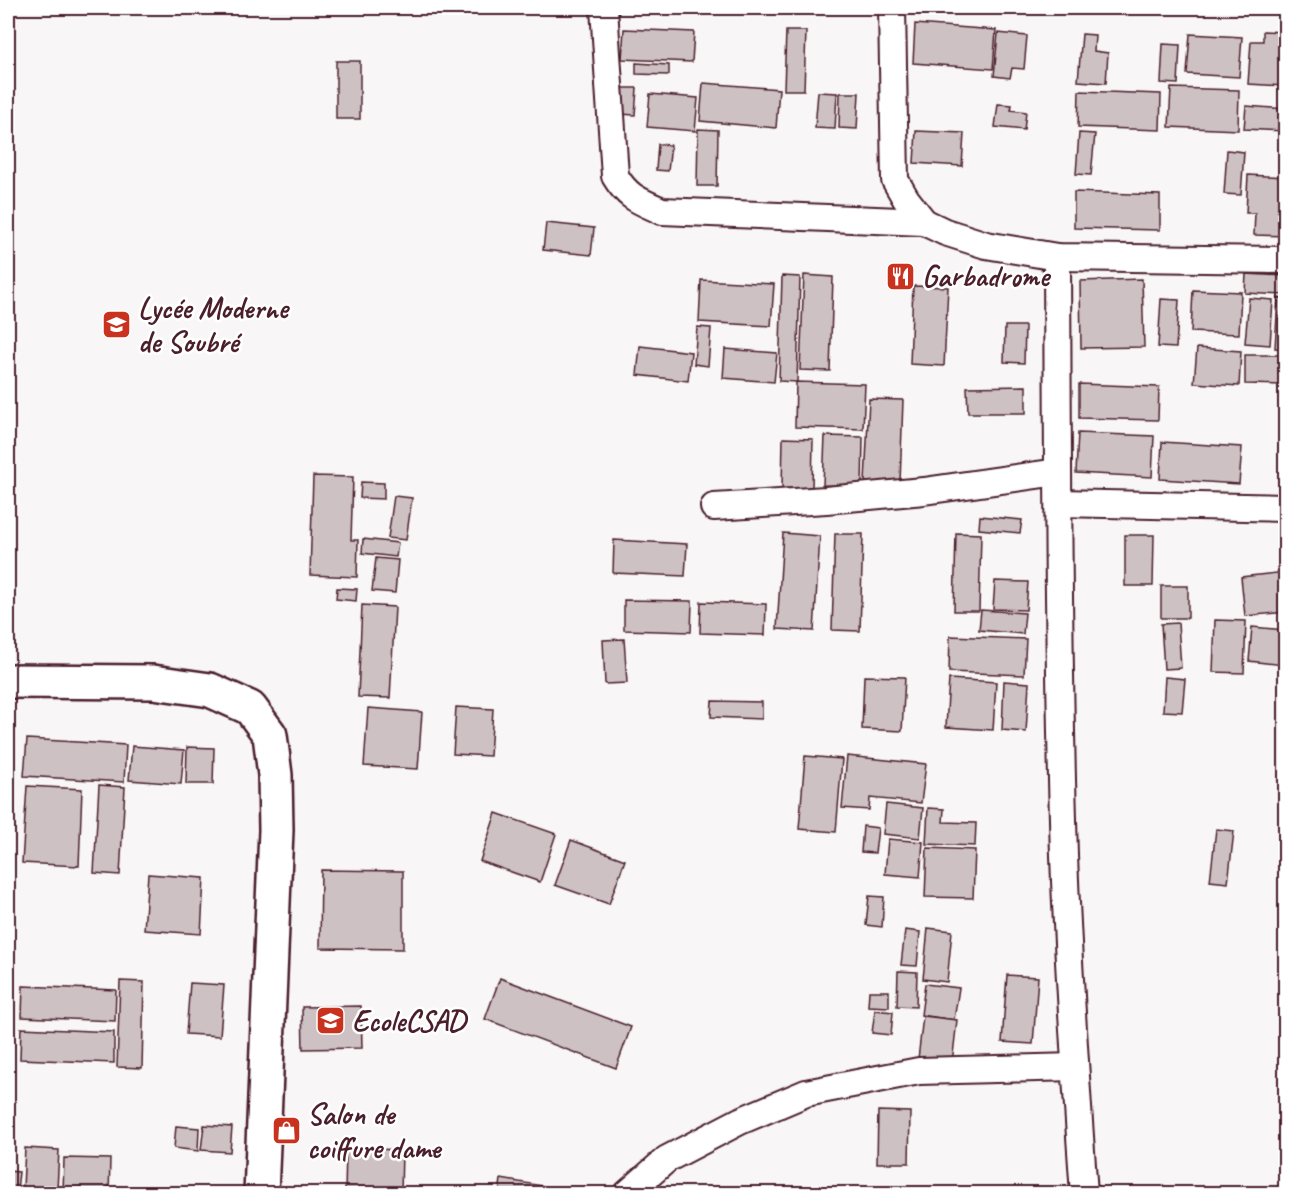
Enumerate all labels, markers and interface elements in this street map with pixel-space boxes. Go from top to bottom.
place label: Garbadrome [922,257,1052,295]
restaurant icon: Garbadrome [885,260,917,292]
place label: Lycée Moderne de Soubré [138,289,291,361]
school or university icon: Lycée Moderne de Soubré [101,309,133,341]
place label: EcoleCSAD [352,1002,469,1040]
school or university icon: EcoleCSAD [315,1005,347,1037]
place label: Salon de coiffure dame [307,1095,442,1167]
shop icon: Salon de coiffure dame [270,1115,302,1147]

